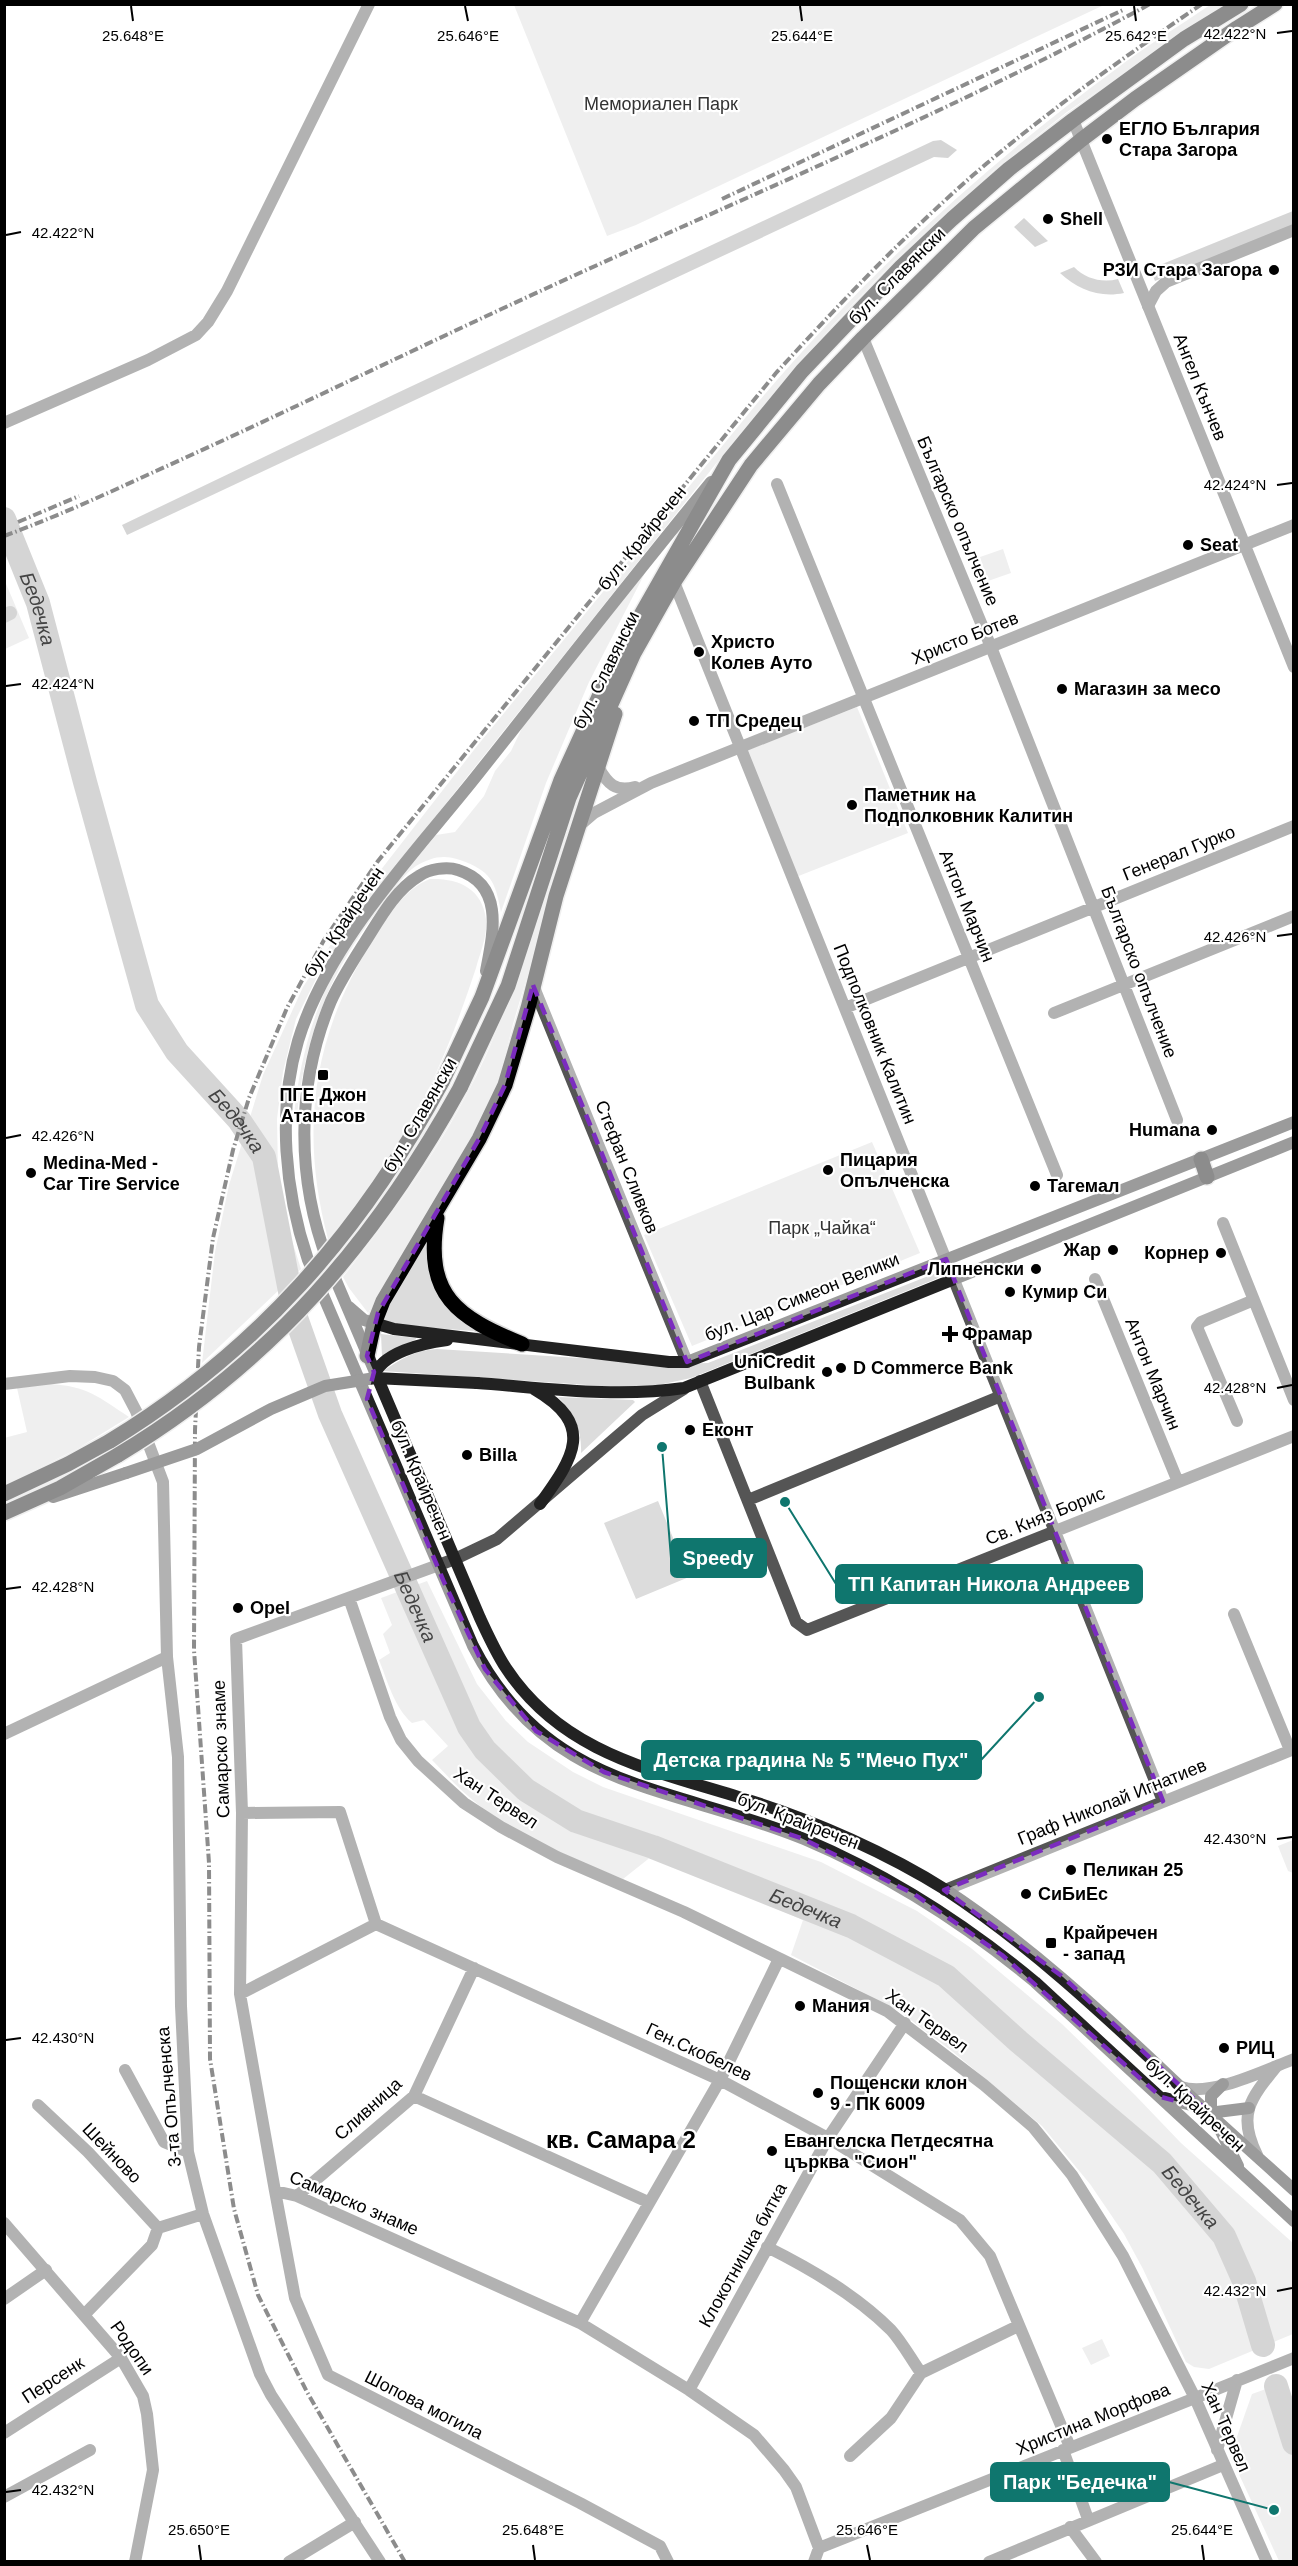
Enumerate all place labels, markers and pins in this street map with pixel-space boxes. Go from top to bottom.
place label: ЕГЛО България Стара Загора [1119,119,1260,160]
marker: ЕГЛО България Стара Загора [1100,132,1114,146]
place label: Shell [1060,209,1103,229]
marker: Shell [1041,212,1055,226]
place label: РЗИ Стара Загора [1103,260,1263,280]
marker: РЗИ Стара Загора [1267,263,1281,277]
place label: Seat [1200,535,1238,555]
marker: Seat [1181,538,1195,552]
place label: Христо Колев Ауто [711,632,813,673]
marker: Христо Колев Ауто [692,645,706,659]
place label: Магазин за месо [1074,679,1221,699]
marker: Магазин за месо [1055,682,1069,696]
place label: ТП Средец [706,711,801,731]
marker: ТП Средец [687,714,701,728]
place label: Паметник на Подполковник Калитин [864,785,1073,826]
marker: Паметник на Подполковник Калитин [845,798,859,812]
marker: ПГЕ Джон Атанасов [316,1068,330,1082]
place label: ПГЕ Джон Атанасов [279,1085,367,1126]
place label: Humana [1129,1120,1201,1140]
marker: Humana [1205,1123,1219,1137]
place label: Пицария Опълченска [840,1150,950,1191]
place label: Medina-Med - Car Tire Service [43,1153,180,1194]
marker: Пицария Опълченска [821,1163,835,1177]
marker: Medina-Med - Car Tire Service [24,1166,38,1180]
place label: Тагемал [1047,1176,1119,1196]
marker: Тагемал [1028,1179,1042,1193]
place label: Жар [1063,1240,1101,1260]
marker: Жар [1106,1243,1120,1257]
place label: Корнер [1144,1243,1209,1263]
marker: Корнер [1214,1246,1228,1260]
place label: Липненски [928,1259,1024,1279]
marker: Липненски [1029,1262,1043,1276]
place label: Кумир Си [1022,1282,1107,1302]
marker: Кумир Си [1003,1285,1017,1299]
place label: Фрамар [962,1324,1032,1344]
marker: Фрамар [943,1327,957,1341]
place label: UniCredit Bulbank [734,1352,816,1393]
place label: D Commerce Bank [853,1358,1014,1378]
marker: D Commerce Bank [834,1361,848,1375]
marker: UniCredit Bulbank [820,1365,834,1379]
place label: Еконт [702,1420,754,1440]
marker: Еконт [683,1423,697,1437]
place label: Billa [479,1445,518,1465]
marker: Billa [460,1448,474,1462]
callout: Speedy [671,1539,766,1577]
callout: ТП Капитан Никола Андреев [836,1565,1142,1603]
place label: Opel [250,1598,290,1618]
marker: Opel [231,1601,245,1615]
callout: Детска градина № 5 "Мечо Пух" [642,1741,981,1779]
place label: Пеликан 25 [1083,1860,1183,1880]
marker: Пеликан 25 [1064,1863,1078,1877]
place label: СиБиЕс [1038,1884,1108,1904]
marker: СиБиЕс [1019,1887,1033,1901]
place label: Крайречен - запад [1063,1923,1158,1964]
marker: Крайречен - запад [1044,1936,1058,1950]
place label: Мания [812,1996,870,2016]
marker: Мания [793,1999,807,2013]
place label: РИЦ [1236,2038,1275,2058]
marker: РИЦ [1217,2041,1231,2055]
place label: Пощенски клон 9 - ПК 6009 [830,2073,967,2114]
marker: Пощенски клон 9 - ПК 6009 [811,2086,825,2100]
place label: Евангелска Петдесятна църква "Сион" [784,2131,994,2172]
marker: Евангелска Петдесятна църква "Сион" [765,2144,779,2158]
callout: Парк "Бедечка" [991,2463,1169,2501]

